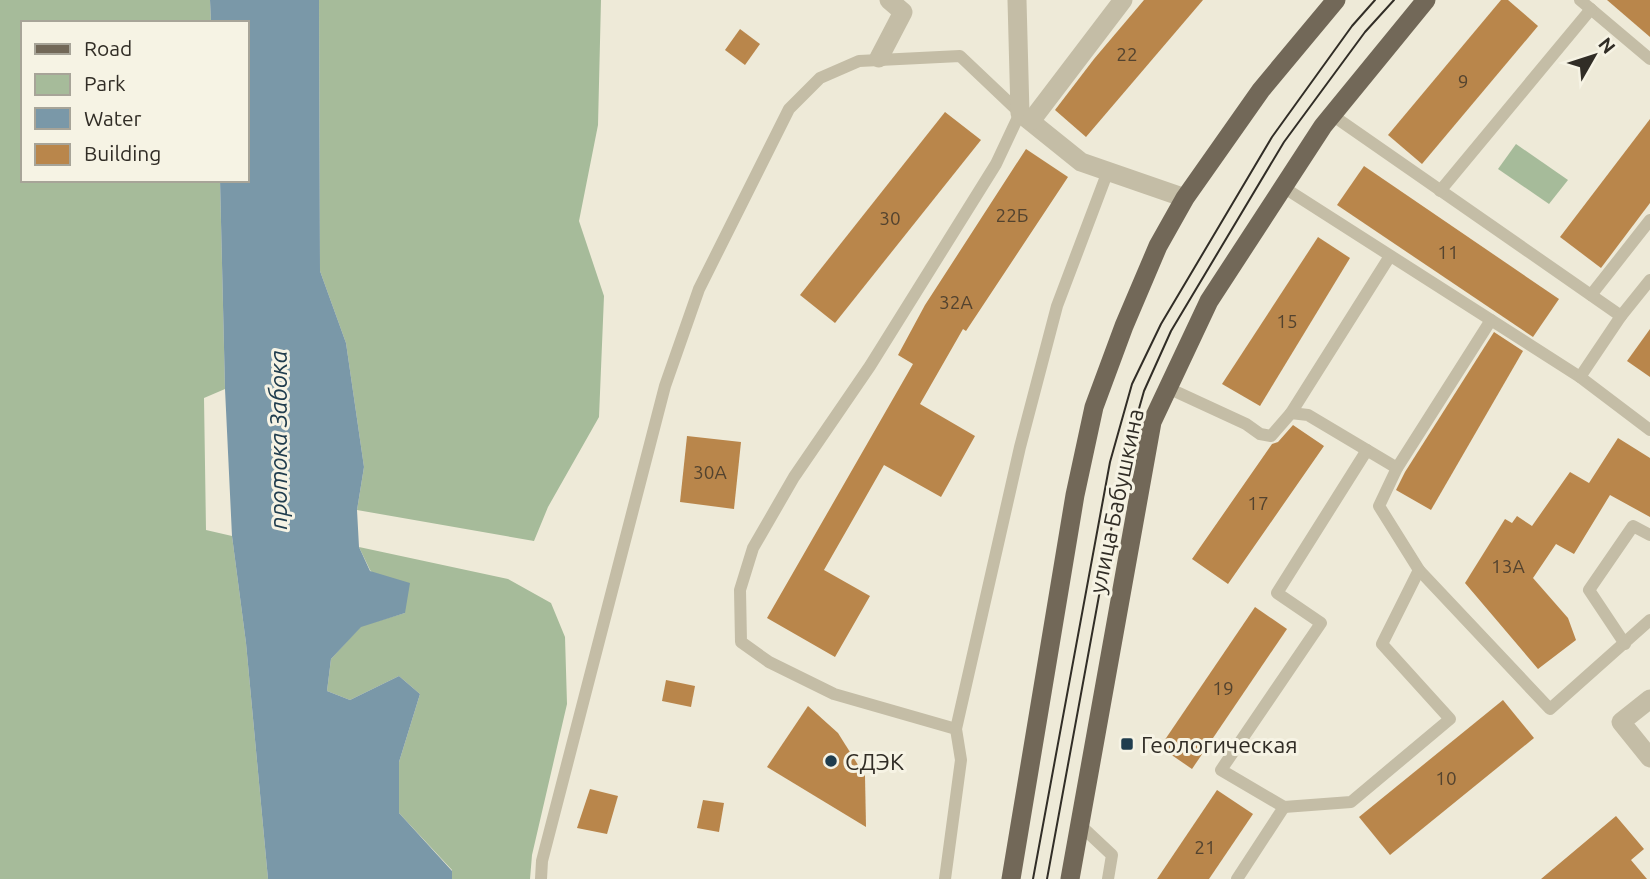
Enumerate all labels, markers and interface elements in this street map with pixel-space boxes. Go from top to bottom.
legend [21,21,248,182]
north arrow [1559,21,1629,91]
text: N [1594,33,1620,58]
text: Road [84,36,132,60]
house number: 22 [1116,43,1138,65]
house number: 9 [1458,70,1468,92]
text: Park [84,71,126,95]
text: Water [84,106,142,130]
text: Building [84,141,161,165]
house number: 22Б [995,204,1029,226]
house number: 30 [879,207,901,229]
house number: 11 [1437,241,1459,263]
house number: 32А [939,291,974,313]
house number: 15 [1276,310,1298,332]
water label: протока Забока [265,350,292,530]
street label: улица Бабушкина [1084,406,1148,596]
house number: 30А [693,461,728,483]
house number: 17 [1247,492,1269,514]
house number: 13А [1491,555,1526,577]
house number: 19 [1212,677,1234,699]
place label: Геологическая [1141,732,1298,757]
marker: Геологическая [1119,736,1135,752]
place label: СДЭК [845,749,904,774]
marker: СДЭК [823,753,839,769]
house number: 10 [1435,767,1457,789]
house number: 21 [1194,836,1216,858]

